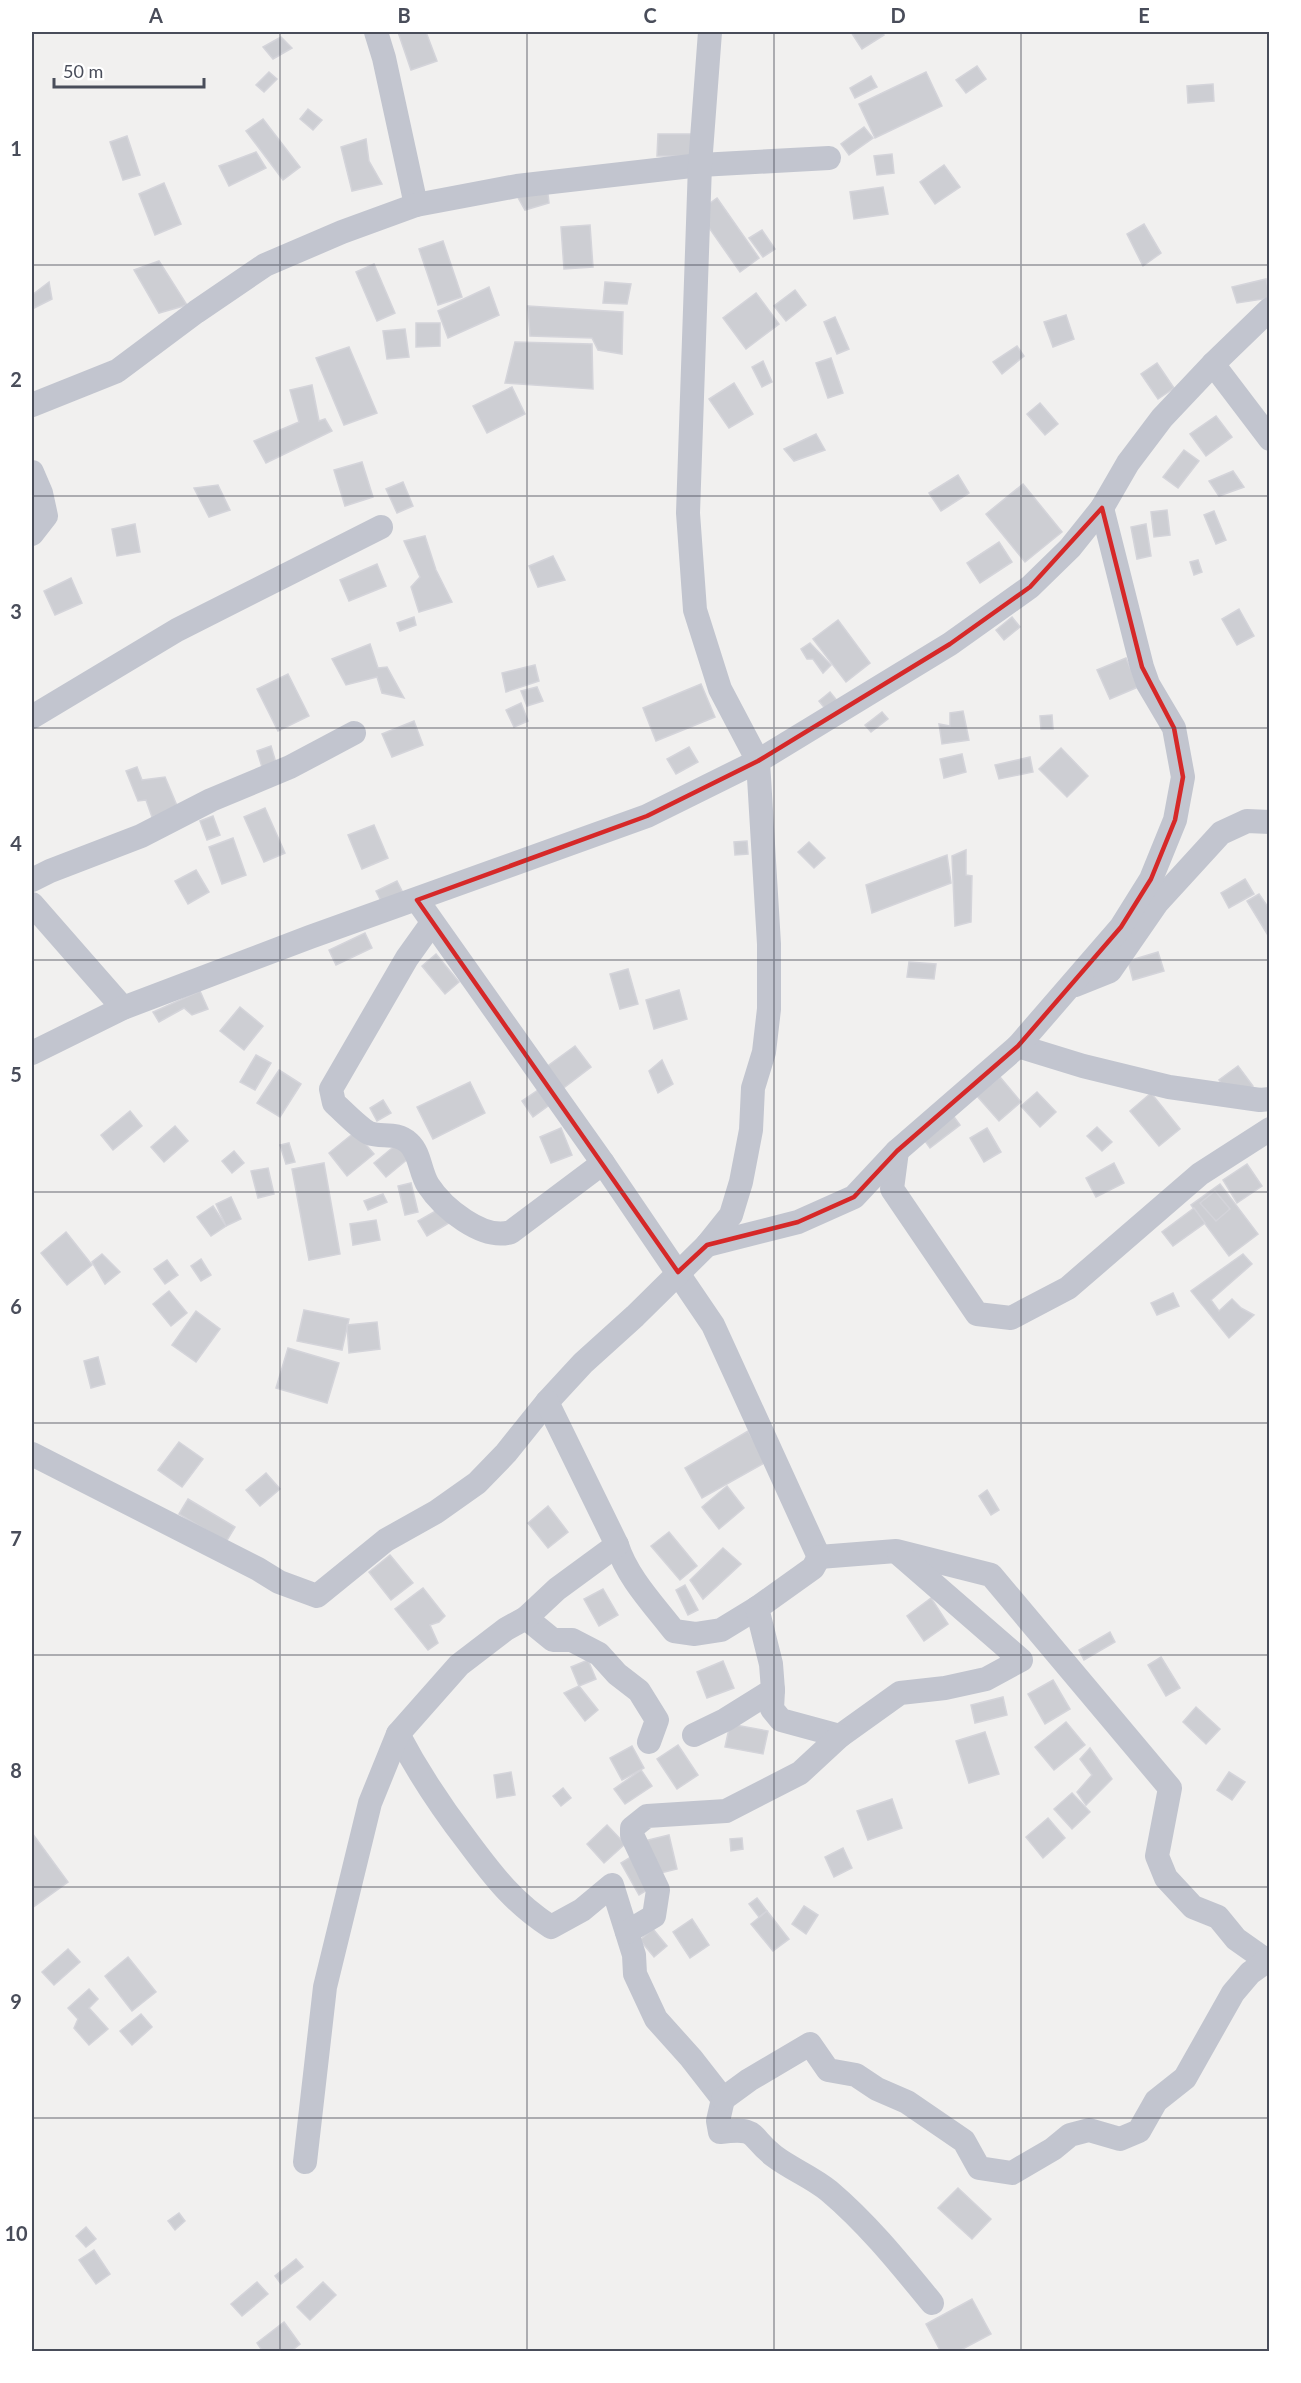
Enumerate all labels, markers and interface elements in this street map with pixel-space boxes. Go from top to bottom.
text: A [148,3,163,27]
text: B [397,3,411,27]
text: C [643,3,657,27]
text: D [890,3,906,27]
text: E [1138,3,1150,27]
scale bar [54,51,204,89]
text: 50 m [63,60,103,82]
text: 1 [10,136,22,160]
text: 2 [10,367,22,391]
text: 3 [10,599,22,623]
text: 4 [10,831,22,855]
text: 5 [10,1062,22,1086]
text: 6 [10,1294,22,1318]
text: 7 [10,1526,22,1550]
text: 8 [10,1758,22,1782]
text: 9 [10,1989,22,2013]
text: 10 [4,2221,28,2245]

